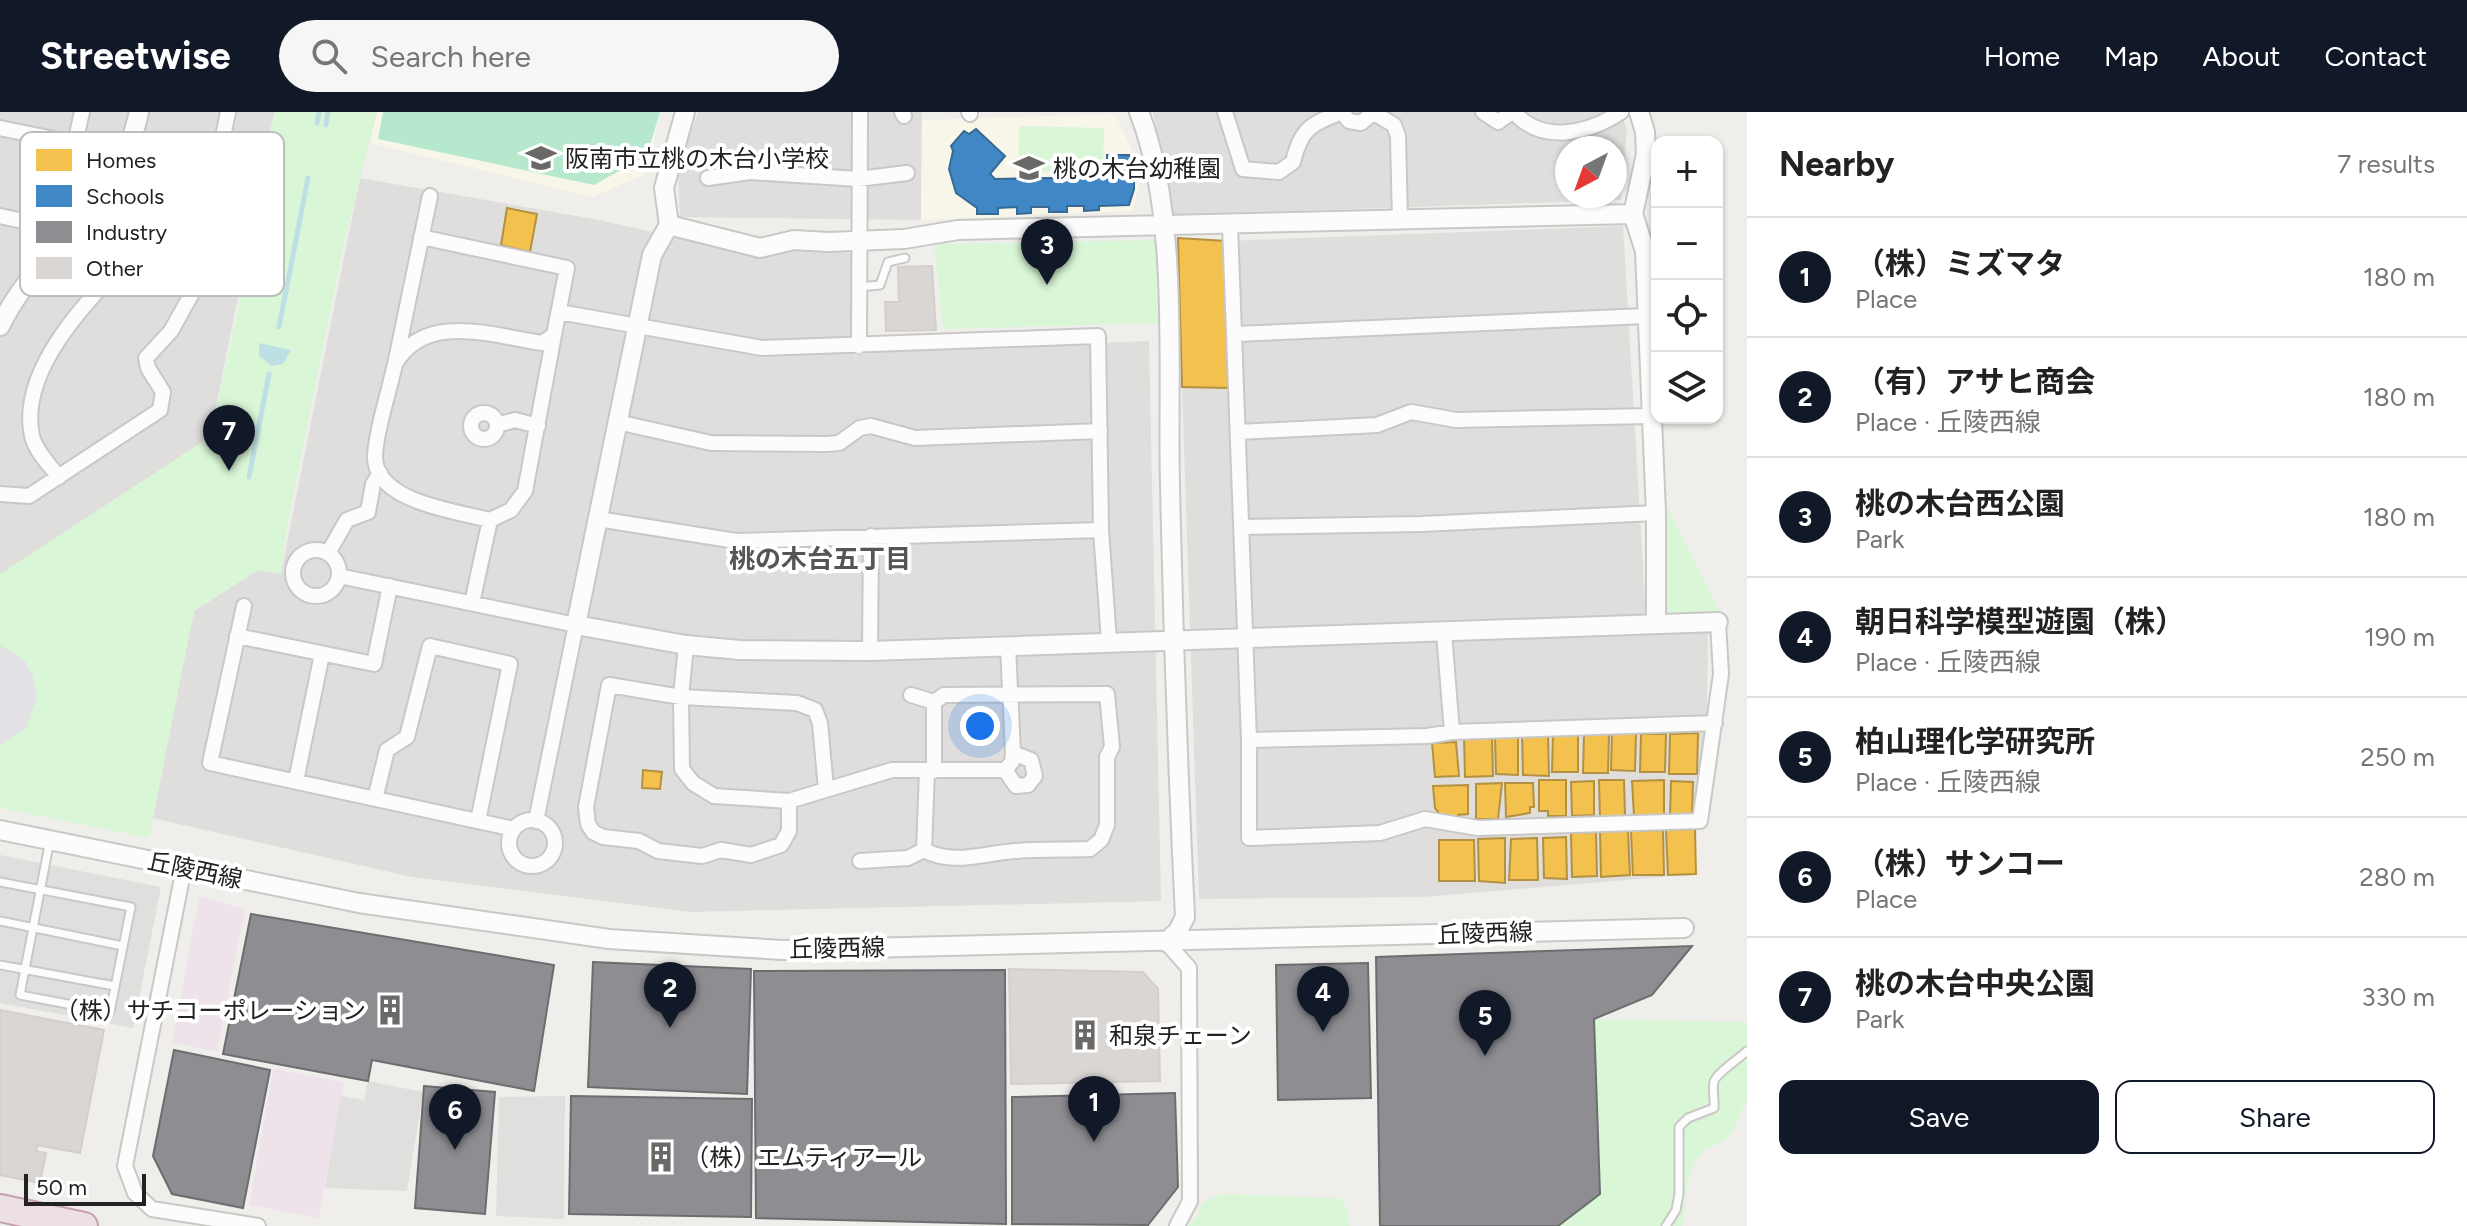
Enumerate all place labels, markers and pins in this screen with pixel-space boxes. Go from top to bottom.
school or university icon: 阪南市立桃の木台小学校 [524,141,558,175]
place label: 阪南市立桃の木台小学校 [565,144,829,173]
school or university icon: 桃の木台幼稚園 [1012,151,1046,185]
place label: 桃の木台幼稚園 [1053,154,1221,183]
pin: 3 [1021,219,1073,285]
pin: 7 [203,405,255,471]
pin: 2 [644,962,696,1028]
pin: 4 [1297,966,1349,1032]
pin: 5 [1459,990,1511,1056]
building icon: （株）サチコーポレーション [373,993,407,1027]
place label: （株）サチコーポレーション [54,996,366,1025]
building icon: 和泉チェーン [1068,1018,1102,1052]
place label: 和泉チェーン [1109,1021,1252,1050]
pin: 1 [1068,1076,1120,1142]
pin: 6 [429,1084,481,1150]
building icon: （株）エムティアール [644,1140,678,1174]
place label: （株）エムティアール [685,1143,922,1172]

